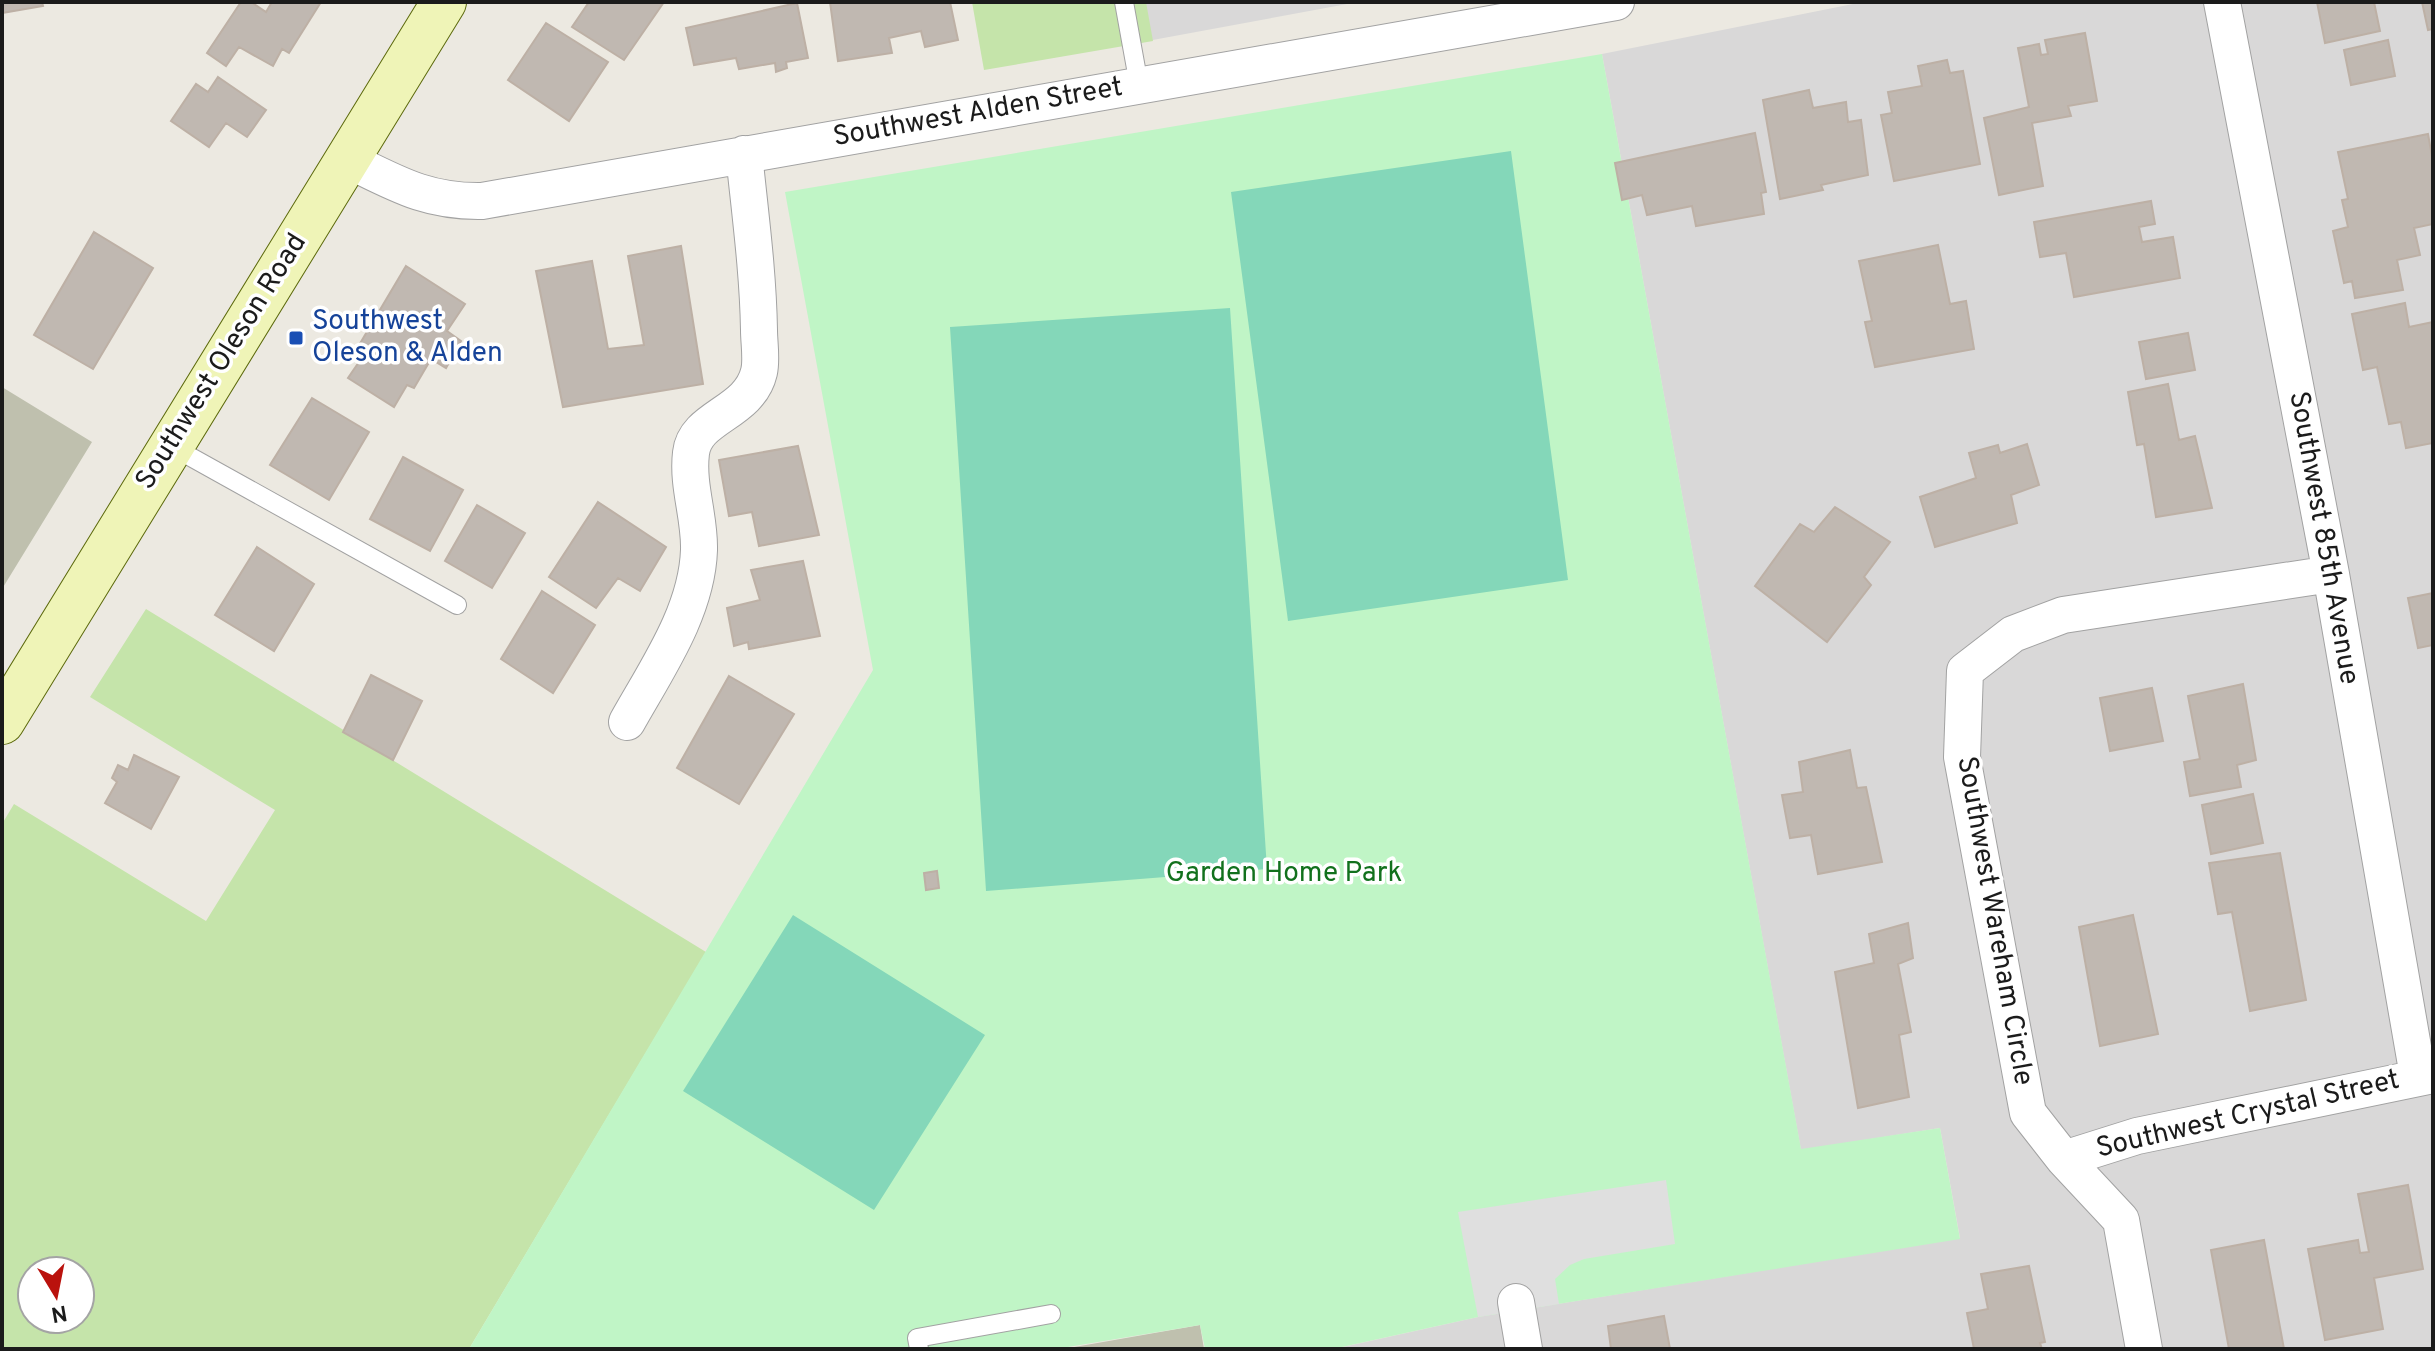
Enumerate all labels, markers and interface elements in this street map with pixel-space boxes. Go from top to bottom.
street label: Southwest Alden Street [830,70,1126,156]
street label: Southwest Oleson Road [128,227,316,497]
place label: Southwest Oleson & Alden [312,304,503,372]
marker: Southwest Oleson & Alden [287,329,305,347]
street label: Southwest 85th Avenue [2279,389,2367,687]
street label: Southwest Wareham Circle [1947,754,2041,1088]
park label: Garden Home Park [1166,856,1402,892]
street label: Southwest Crystal Street [2093,1063,2403,1167]
north arrow [16,1255,96,1335]
text: N [49,1298,69,1327]

